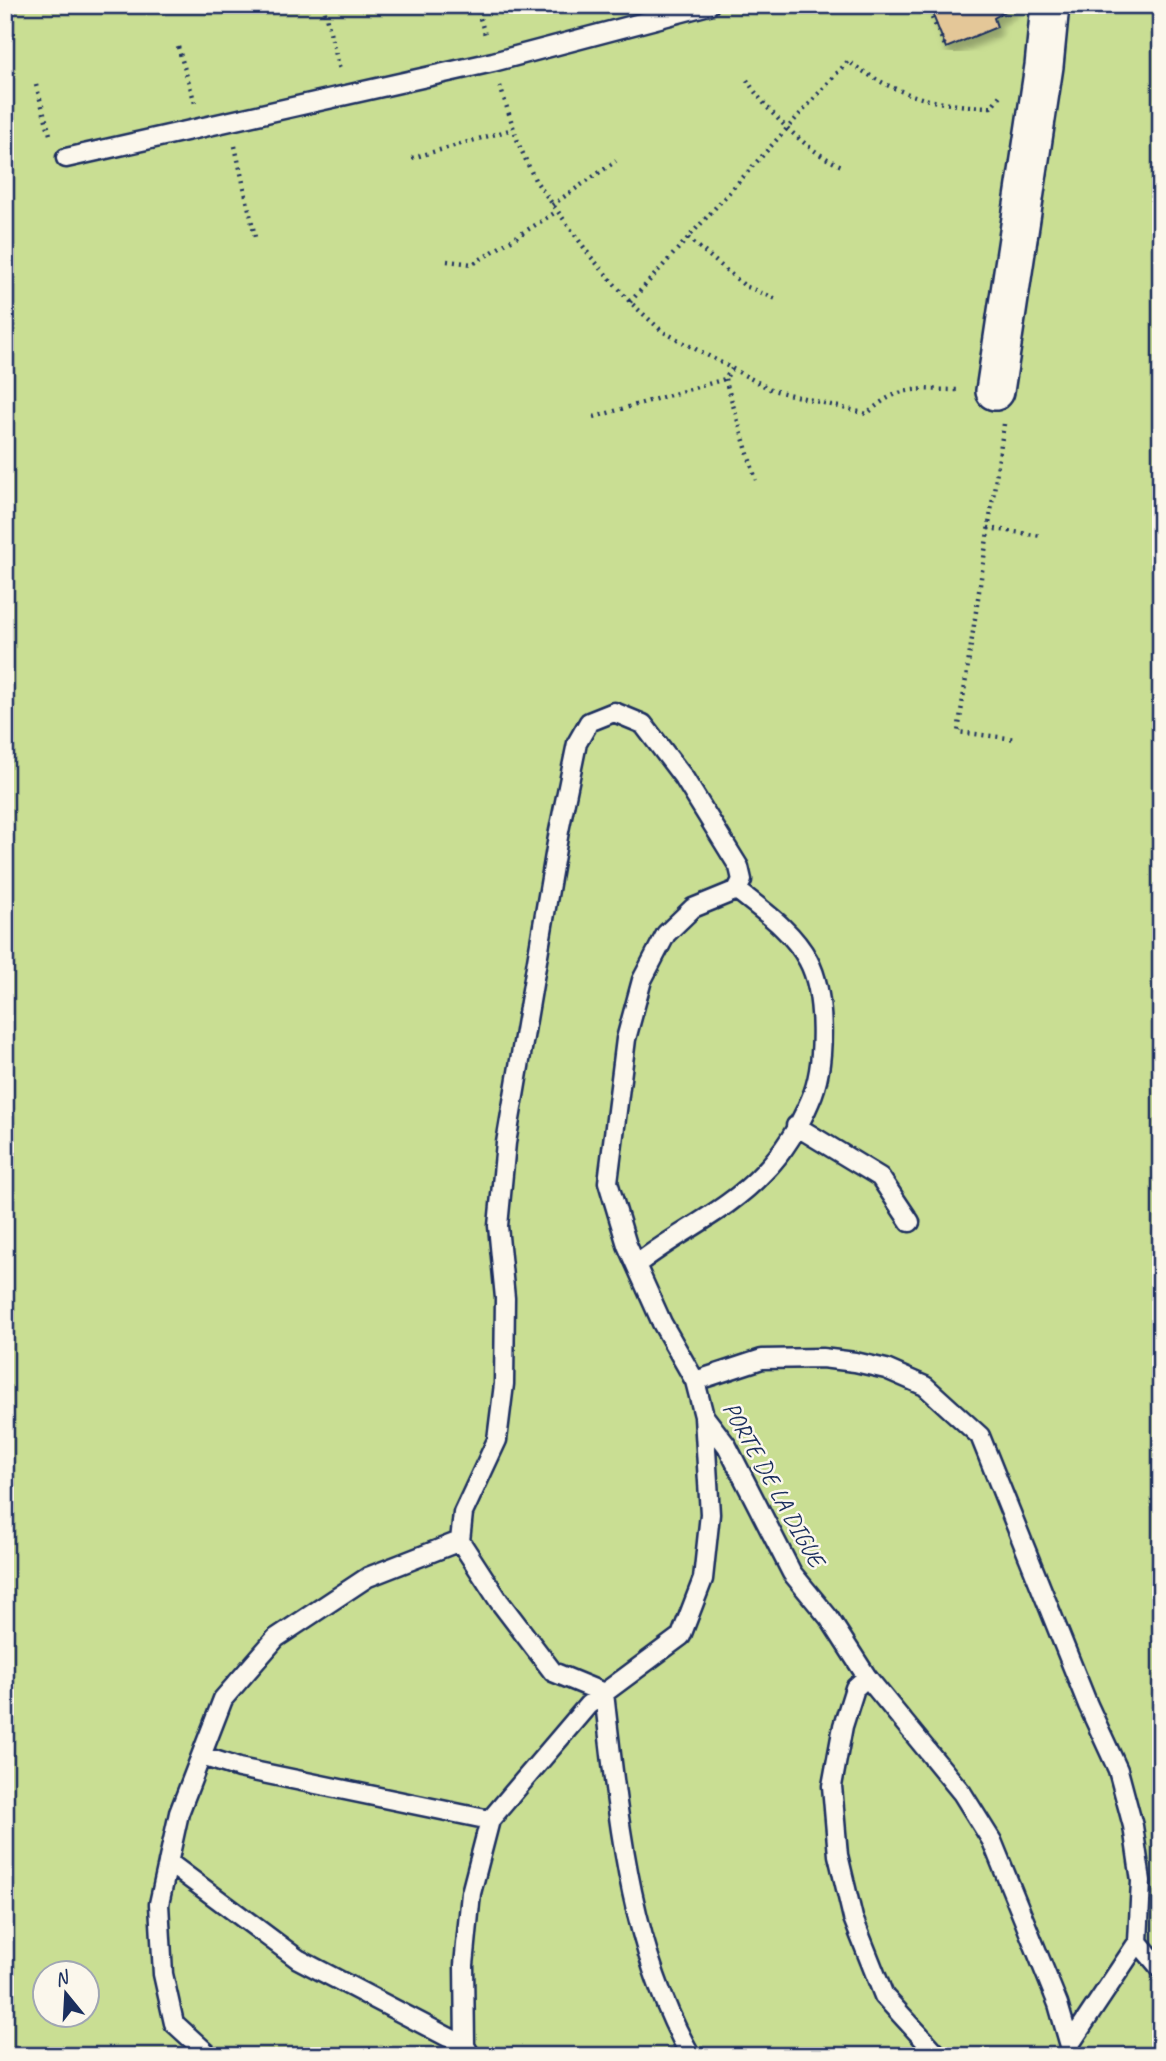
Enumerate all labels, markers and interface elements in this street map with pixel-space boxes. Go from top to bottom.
street label: PORTE DE LA DIGUE [716,1396,833,1575]
north arrow [32,1960,102,2030]
text: N [52,1965,73,1992]

